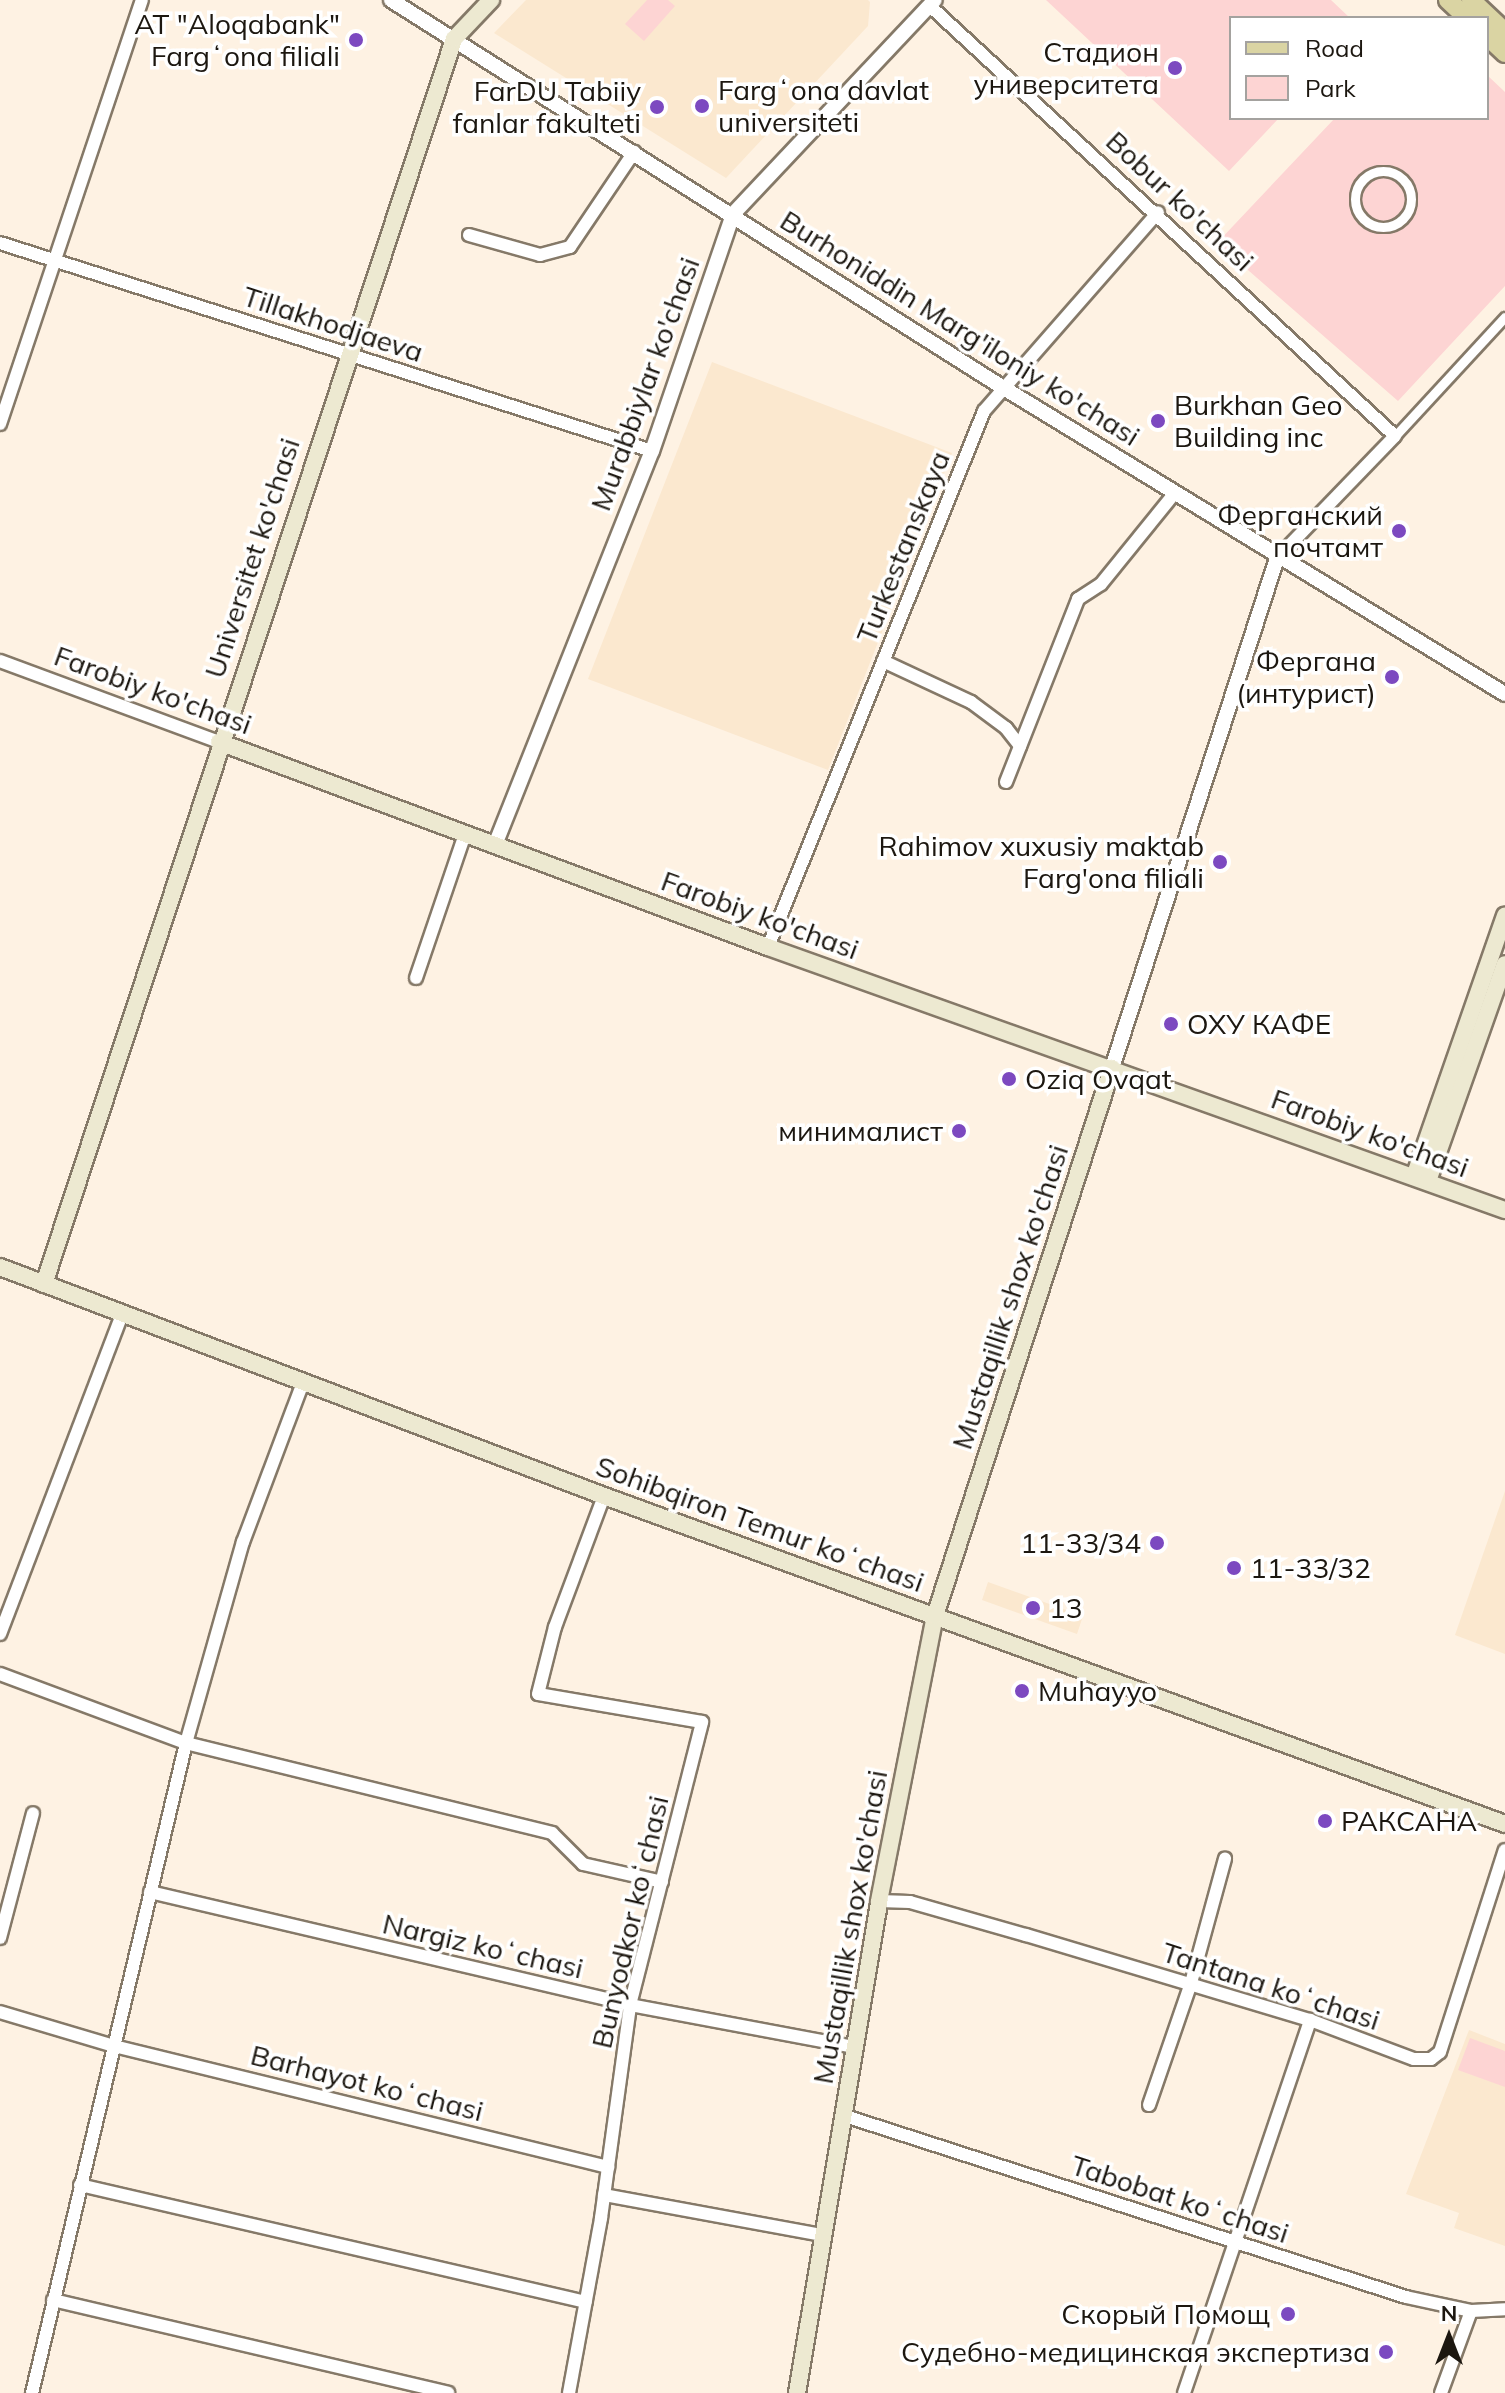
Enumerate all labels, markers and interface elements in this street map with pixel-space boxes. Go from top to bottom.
place label: AT "Aloqabank" Fargʻona filiali [134,7,340,73]
legend [1229,16,1489,120]
marker: AT "Aloqabank" Fargʻona filiali [347,31,365,49]
text: Road [1305,33,1364,63]
place label: Стадион университета [973,35,1159,101]
marker: Стадион университета [1166,59,1184,77]
place label: Fargʻona davlat universiteti [718,73,929,139]
text: Park [1305,73,1356,103]
place label: FarDU Tabiiy fanlar fakulteti [453,74,641,140]
marker: Fargʻona davlat universiteti [693,97,711,115]
marker: FarDU Tabiiy fanlar fakulteti [648,98,666,116]
street label: Bobur ko'chasi [1099,124,1261,278]
street label: Burhoniddin Marg'iloniy ko'chasi [774,203,1146,453]
street label: Murabbiylar ko'chasi [584,253,706,515]
street label: Tillakhodjaeva [239,279,427,369]
place label: Burkhan Geo Building inc [1174,388,1342,454]
marker: Burkhan Geo Building inc [1149,412,1167,430]
street label: Universitet ko'chasi [197,434,307,682]
street label: Turkestanskaya [849,446,957,648]
place label: Ферганский почтамт [1217,498,1383,564]
marker: Ферганский почтамт [1390,522,1408,540]
street label: Farobiy ko'chasi [50,639,256,741]
place label: Фергана (интурист) [1236,644,1376,710]
marker: Фергана (интурист) [1383,668,1401,686]
place label: Rahimov xuxusiy maktab Farg'ona filiali [878,829,1204,895]
marker: Rahimov xuxusiy maktab Farg'ona filiali [1211,853,1229,871]
street label: Farobiy ko'chasi [657,864,863,966]
place label: ОХУ КАФЕ [1187,1007,1331,1041]
marker: ОХУ КАФЕ [1162,1015,1180,1033]
place label: Oziq Ovqat [1025,1062,1172,1096]
marker: Oziq Ovqat [1000,1070,1018,1088]
street label: Farobiy ko'chasi [1267,1082,1473,1184]
place label: минималист [778,1114,943,1148]
marker: минималист [950,1122,968,1140]
street label: Mustaqillik shox ko'chasi [945,1141,1075,1453]
street label: Sohibqiron Temur koʻchasi [592,1449,928,1599]
place label: 11-33/34 [1020,1526,1141,1560]
marker: 11-33/34 [1148,1534,1166,1552]
place label: 11-33/32 [1250,1551,1371,1585]
marker: 11-33/32 [1225,1559,1243,1577]
place label: 13 [1049,1591,1083,1625]
marker: 13 [1024,1599,1042,1617]
place label: Muhayyo [1038,1674,1157,1708]
marker: Muhayyo [1013,1682,1031,1700]
street label: Mustaqillik shox ko'chasi [806,1768,894,2086]
street label: Bunyodkor koʻchasi [585,1792,675,2052]
place label: РАКСАНА [1341,1804,1477,1838]
marker: РАКСАНА [1316,1812,1334,1830]
street label: Nargiz koʻchasi [379,1907,587,1985]
street label: Tantana koʻchasi [1158,1935,1384,2037]
street label: Barhayot koʻchasi [247,2038,487,2128]
street label: Tabobat koʻchasi [1067,2148,1293,2250]
place label: Скорый Помощ [1061,2297,1270,2331]
north arrow [1409,2297,1489,2377]
text: N [1441,2299,1457,2327]
marker: Скорый Помощ [1277,2303,1299,2325]
place label: Судебно-медицинская экспертиза [901,2335,1370,2369]
marker: Судебно-медицинская экспертиза [1377,2343,1395,2361]

